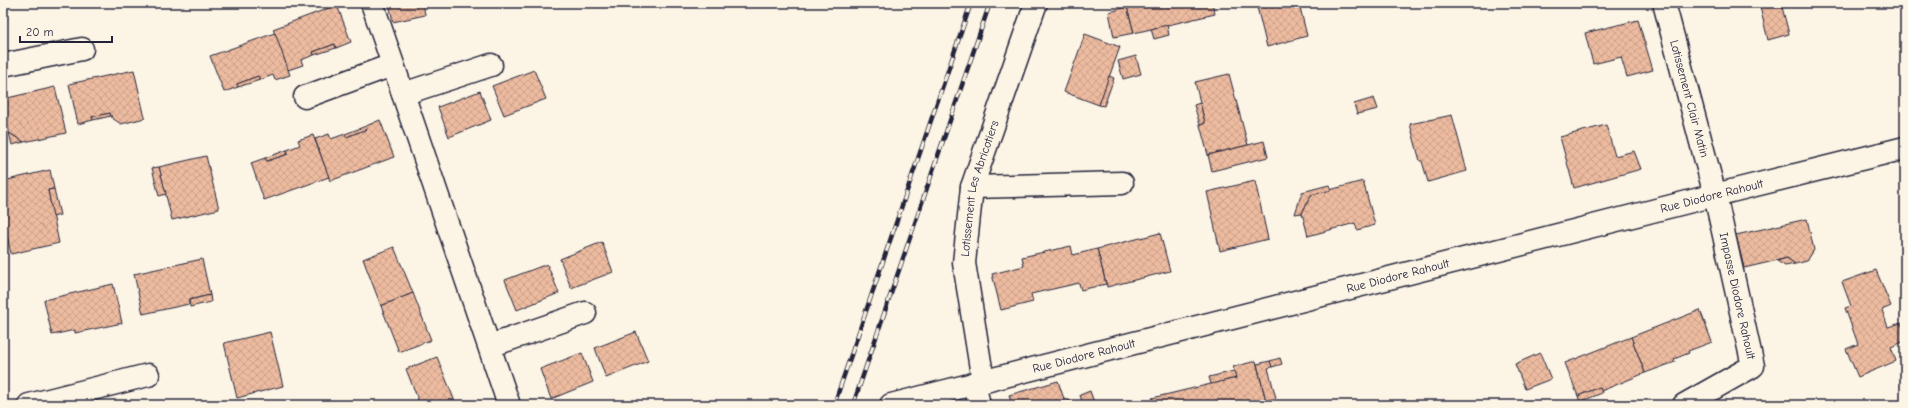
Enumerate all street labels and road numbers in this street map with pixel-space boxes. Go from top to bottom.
street label: Lotissement Clair Matin [1667,38,1712,159]
street label: Lotissement Les Abricotiers [958,119,1002,257]
street label: Rue Diodore Rahoult [1659,176,1765,216]
street label: Impasse Diodore Rahoult [1717,231,1758,361]
street label: Rue Diodore Rahoult [1345,256,1451,296]
street label: Rue Diodore Rahoult [1031,336,1137,376]

